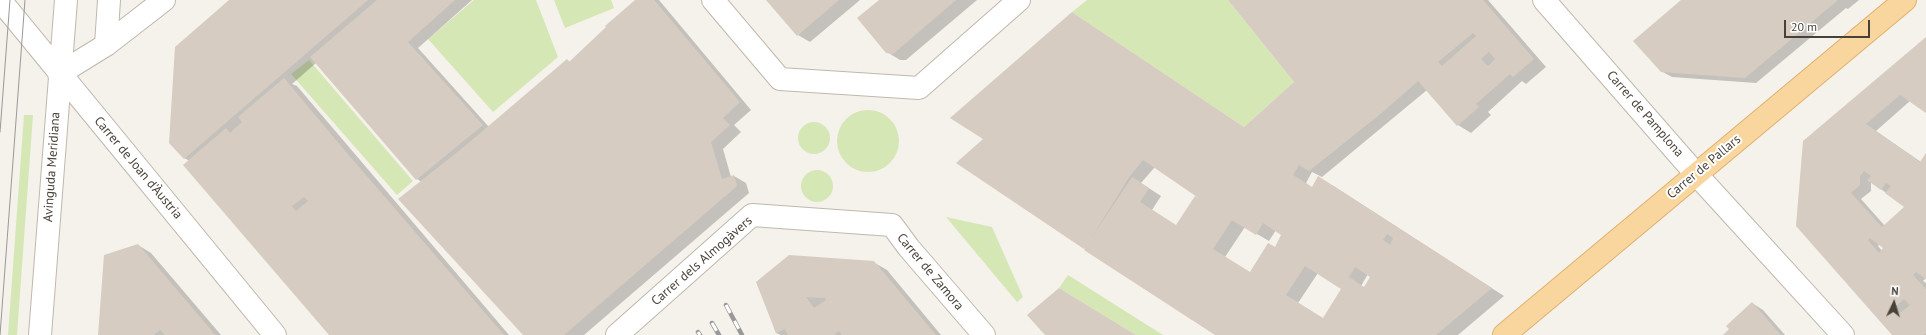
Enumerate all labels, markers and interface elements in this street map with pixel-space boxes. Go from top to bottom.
scale bar [1786,12,1872,38]
text: 20 m [1791,19,1817,34]
street label: Carrer de Pamplona [1603,68,1687,160]
street label: Avinguda Meridiana [40,111,64,223]
street label: Carrer de Joan d'Àustria [91,114,185,222]
street label: Carrer de Pallars [1664,132,1744,202]
street label: Carrer dels Almogàvers [648,213,756,309]
street label: Carrer de Zamora [893,230,967,314]
north arrow [1874,283,1914,323]
text: N [1891,284,1899,298]

